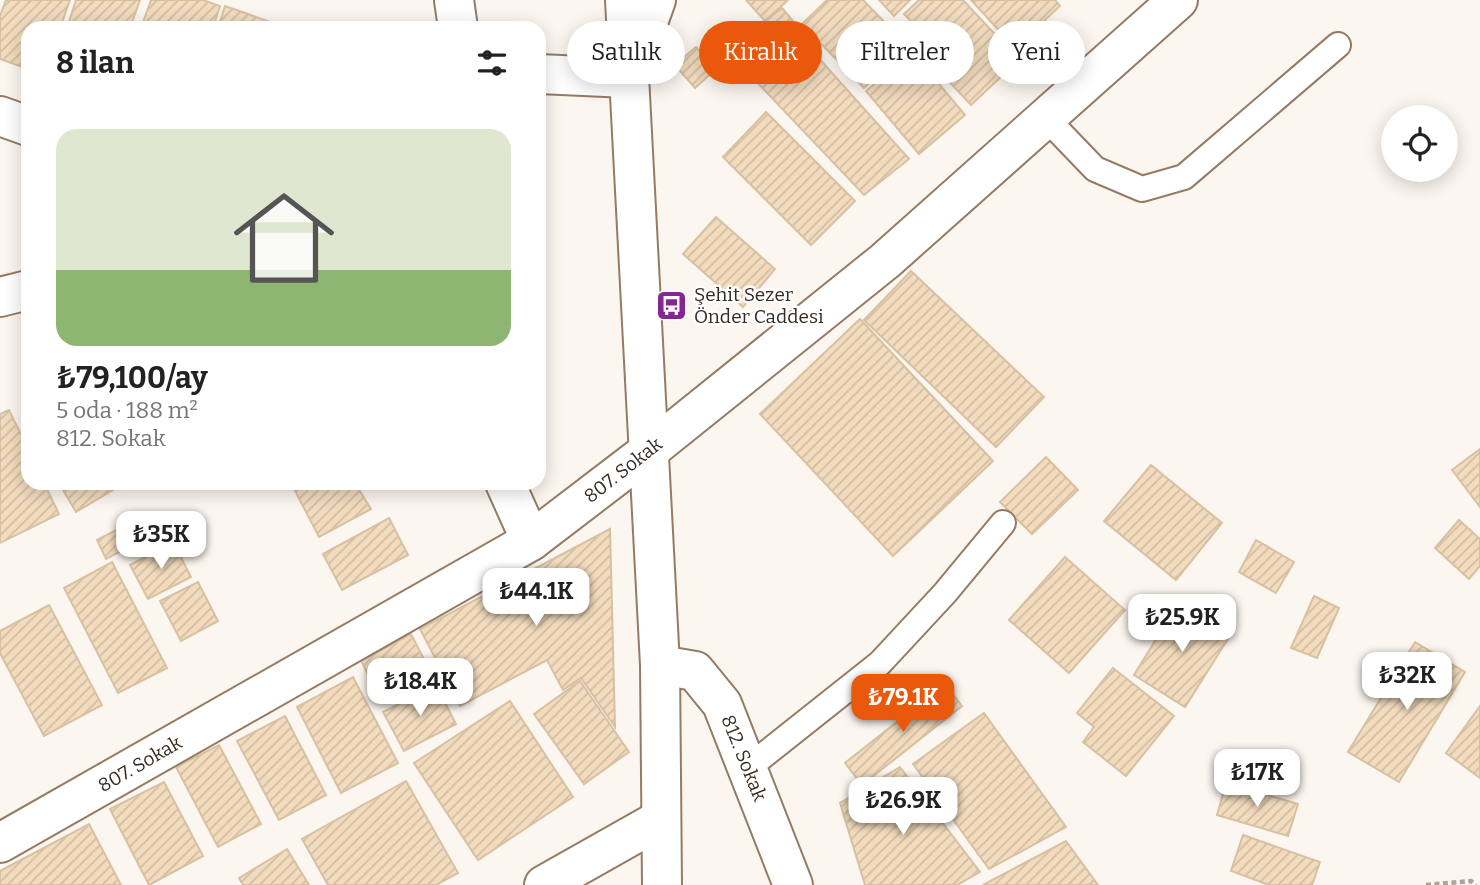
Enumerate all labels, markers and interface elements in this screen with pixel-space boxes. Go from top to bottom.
chip: Satılık [567,21,685,84]
chip: Kiralık [699,21,822,84]
chip: Filtreler [836,21,974,84]
chip: Yeni [988,21,1085,84]
icon: filters [473,44,511,82]
text: 8 ilan [56,45,134,81]
map controls [1381,105,1458,182]
button: locate [1381,105,1458,182]
icon: home [221,175,347,301]
place label: Şehit Sezer Önder Caddesi [694,283,824,328]
bus stop icon: Şehit Sezer Önder Caddesi [654,288,688,322]
text: ₺79,100/ay [56,360,208,396]
text: 5 oda · 188 m² [56,396,198,424]
text: 812. Sokak [56,424,166,452]
street label: 807. Sokak [579,432,667,508]
pin: ₺35K [120,512,202,571]
text: ₺35K [132,520,190,548]
pin: ₺44.1K [479,568,593,628]
text: ₺44.1K [498,577,574,605]
pin: ₺25.9K [1125,594,1239,654]
text: ₺25.9K [1144,603,1220,631]
pin: ₺32K [1366,652,1448,712]
pin: ₺18.4K [363,658,477,718]
text: ₺32K [1378,661,1436,689]
text: ₺18.4K [383,667,457,695]
pin: ₺79.1K [846,674,960,734]
text: ₺79.1K [867,683,939,711]
street label: 812. Sokak [716,712,772,805]
street label: 807. Sokak [94,731,186,797]
pin: ₺17K [1216,750,1298,809]
text: ₺17K [1230,758,1284,786]
pin: ₺26.9K [846,778,960,837]
text: ₺26.9K [865,786,941,814]

